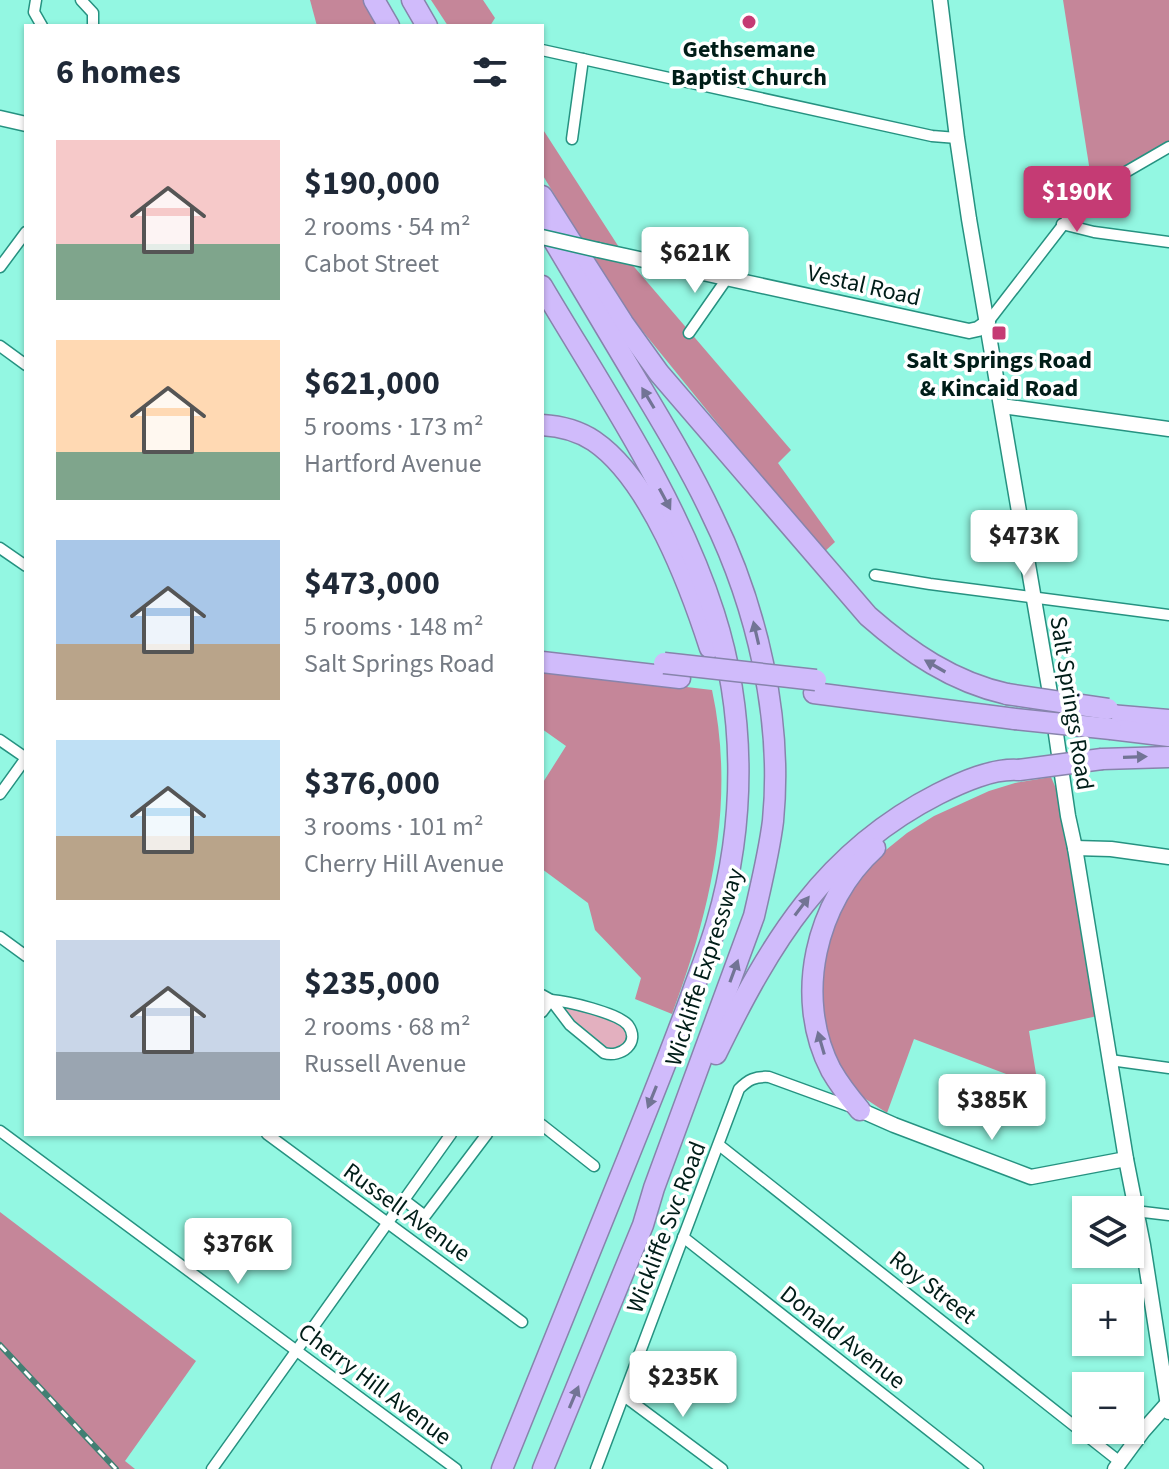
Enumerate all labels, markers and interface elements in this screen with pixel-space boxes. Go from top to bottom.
marker: Gethsemane Baptist Church [740,13,758,31]
place label: Gethsemane Baptist Church [671,32,827,95]
text: 6 homes [56,48,181,97]
icon: filters [468,50,512,94]
text: $190,000 [304,159,440,208]
pin: $190K [1021,166,1133,234]
icon: home [120,172,216,268]
text: $190K [1042,173,1112,210]
text: 2 rooms · 54 m² [304,208,471,245]
pin: $621K [639,227,751,295]
text: $621K [660,234,730,271]
text: Cabot Street [304,245,439,282]
street label: Vestal Road [804,255,924,316]
marker: Salt Springs Road & Kincaid Road [990,324,1008,342]
place label: Salt Springs Road & Kincaid Road [906,343,1092,406]
text: $621,000 [304,359,440,408]
icon: home [120,372,216,468]
one-way arrow [641,387,655,409]
text: 5 rooms · 173 m² [304,408,483,445]
text: Hartford Avenue [304,445,482,482]
one-way arrow [658,488,672,511]
pin: $473K [968,510,1080,578]
text: $473K [989,517,1059,554]
text: $473,000 [304,559,440,608]
icon: home [120,572,216,668]
text: 5 rooms · 148 m² [304,608,483,645]
street label: Salt Springs Road [1040,613,1103,793]
one-way arrow [749,621,762,646]
text: Salt Springs Road [304,645,495,682]
one-way arrow [924,659,946,673]
one-way arrow [1123,751,1148,764]
text: $376,000 [304,759,440,808]
icon: home [120,772,216,868]
text: 3 rooms · 101 m² [304,808,483,845]
text: Cherry Hill Avenue [304,845,504,882]
street label: Wickliffe Expressway [656,864,753,1071]
one-way arrow [794,896,810,916]
one-way arrow [728,958,741,982]
text: $235,000 [304,959,440,1008]
icon: home [120,972,216,1068]
text: 2 rooms · 68 m² [304,1008,471,1045]
one-way arrow [814,1031,827,1055]
text: Russell Avenue [304,1045,466,1082]
pin: $385K [936,1074,1048,1142]
text: $385K [957,1081,1027,1118]
one-way arrow [646,1085,659,1109]
street label: Wickliffe Svc Road [618,1136,715,1318]
street label: Russell Avenue [336,1154,478,1271]
map controls [1072,1196,1144,1444]
button: layers [1072,1196,1144,1268]
pin: $376K [182,1218,294,1286]
text: $376K [203,1225,273,1262]
street label: Roy Street [882,1242,984,1333]
street label: Donald Avenue [772,1277,913,1398]
button: + [1072,1284,1144,1356]
street label: Cherry Hill Avenue [290,1315,459,1454]
pin: $235K [627,1351,739,1419]
text: $235K [648,1358,718,1395]
button: − [1072,1372,1144,1444]
one-way arrow [567,1385,580,1409]

